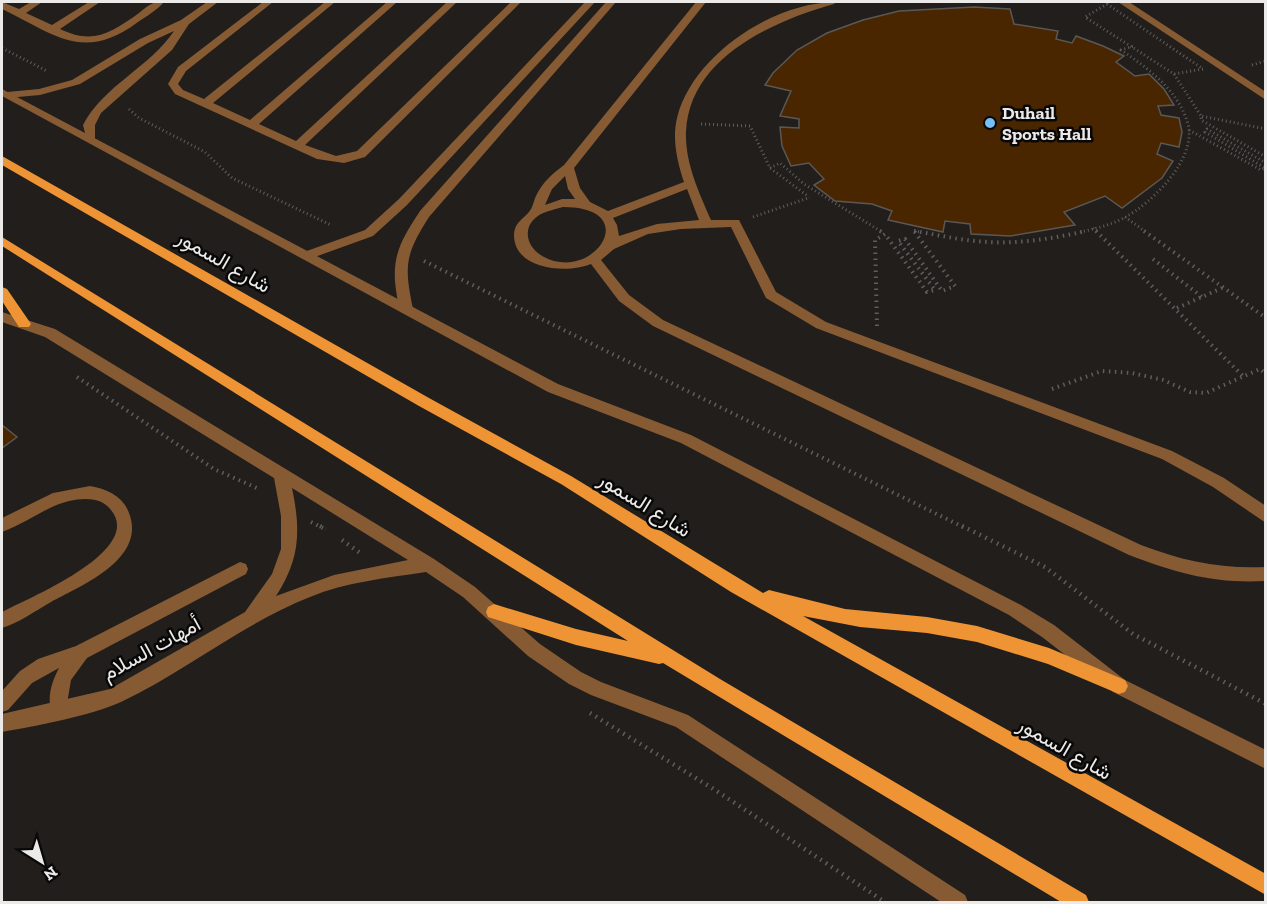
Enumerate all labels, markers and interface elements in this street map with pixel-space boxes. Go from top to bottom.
place label: Duhail Sports Hall [1002,102,1091,145]
marker: Duhail Sports Hall [983,116,997,130]
street label: شارع السمور [171,224,275,300]
street label: شارع السمور [592,465,696,544]
street label: أمهات السلام [97,611,206,687]
street label: شارع السمور [1012,711,1116,787]
north arrow [12,832,72,892]
text: N [40,862,61,885]

